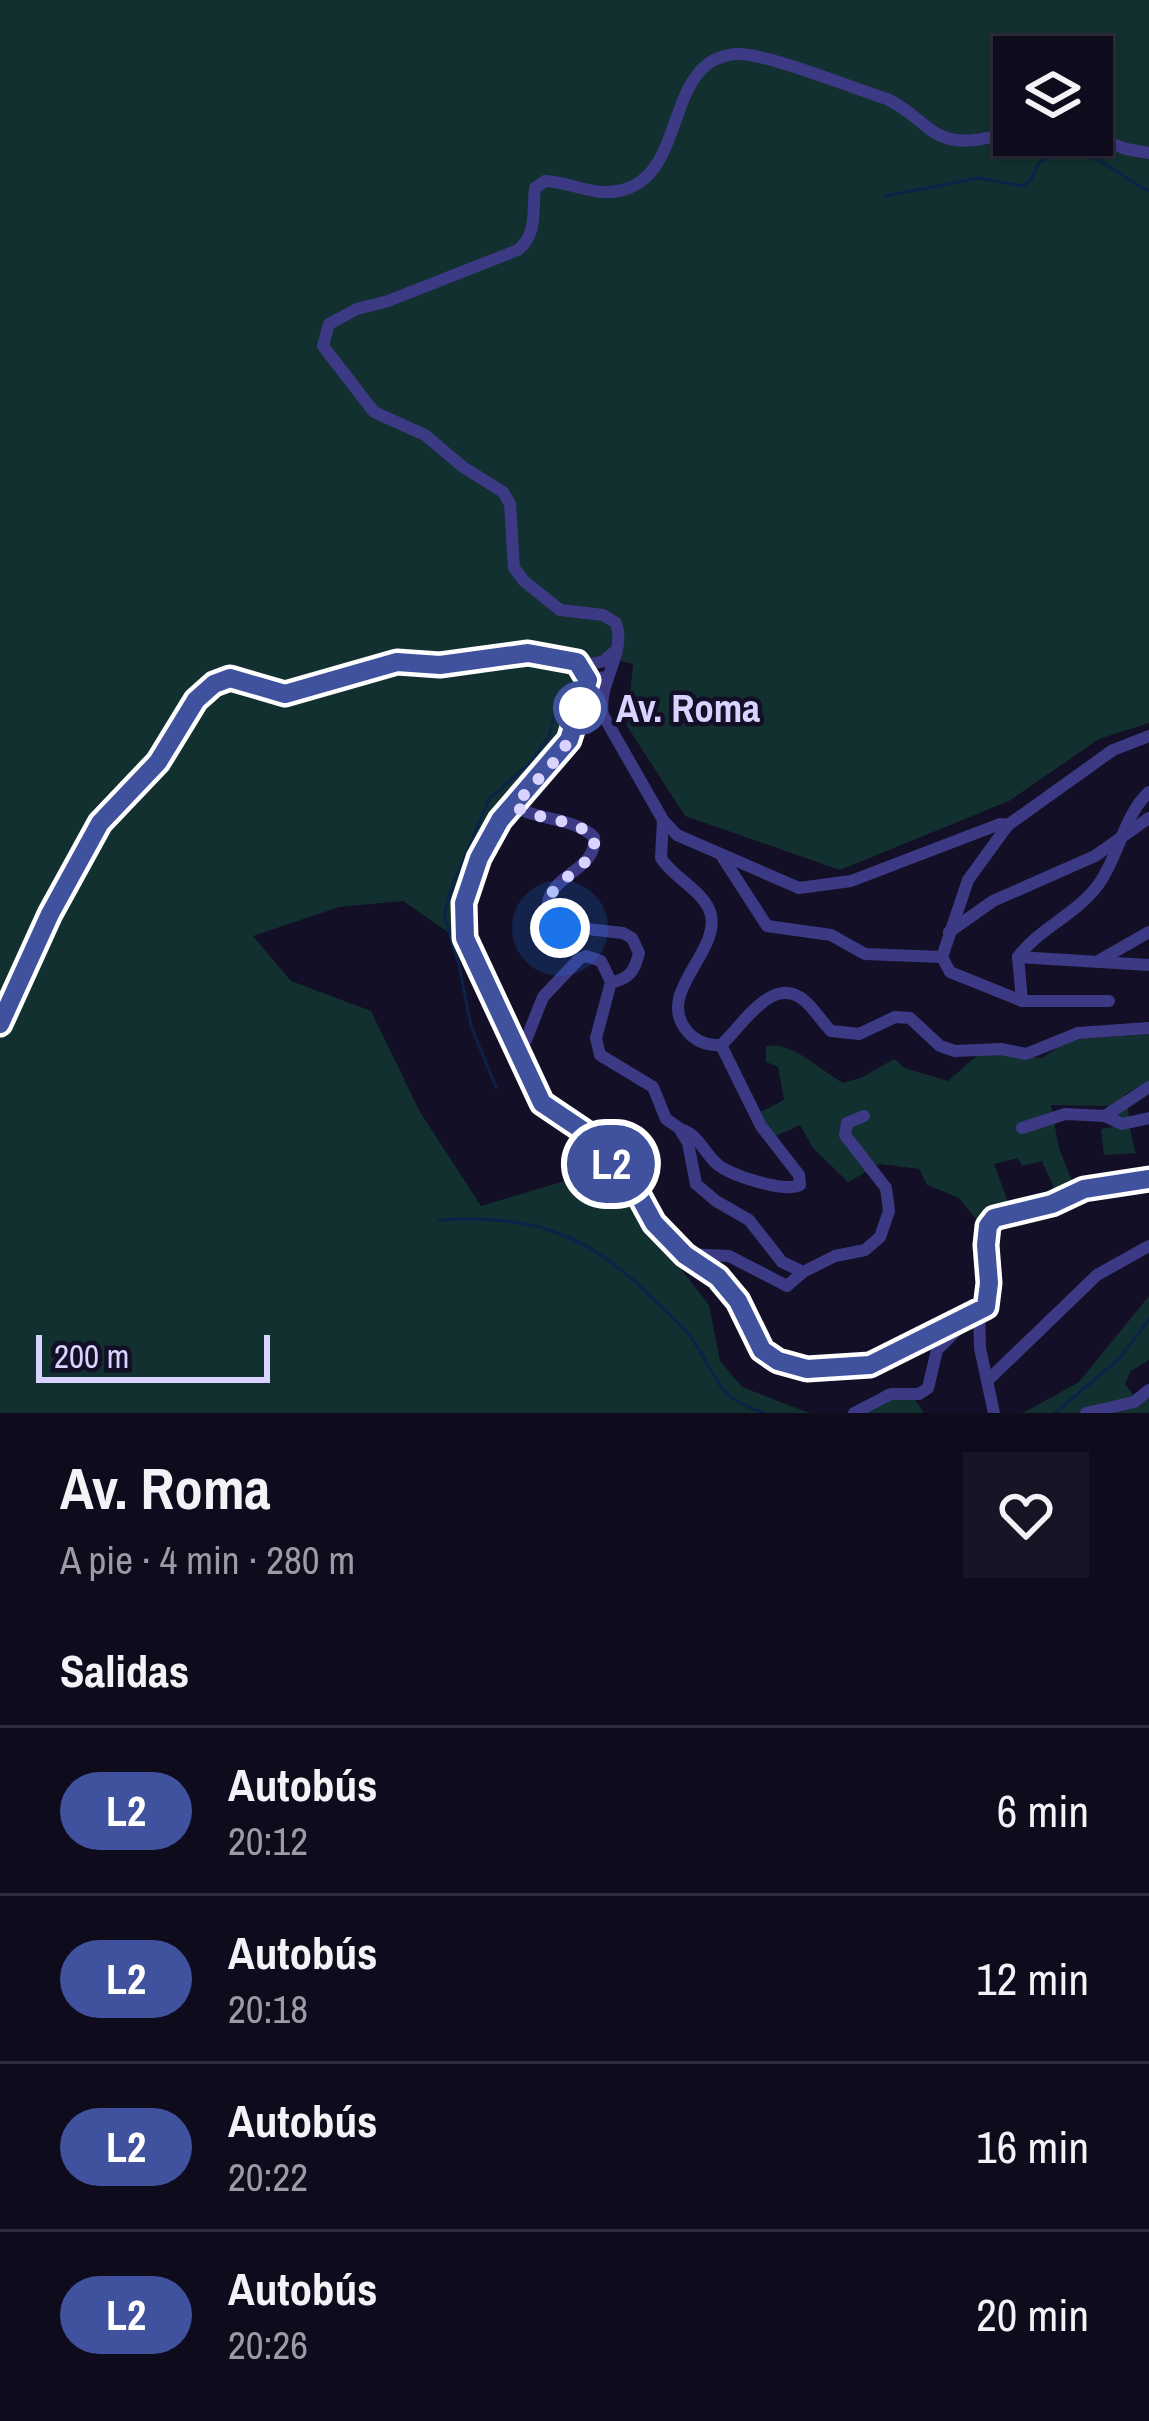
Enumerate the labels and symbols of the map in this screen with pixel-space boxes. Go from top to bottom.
place label: Av. Roma [616,682,760,734]
marker: Av. Roma [555,683,605,733]
your location [530,898,590,958]
line badge: L2 [557,1125,665,1203]
scale bar [36,1329,270,1382]

